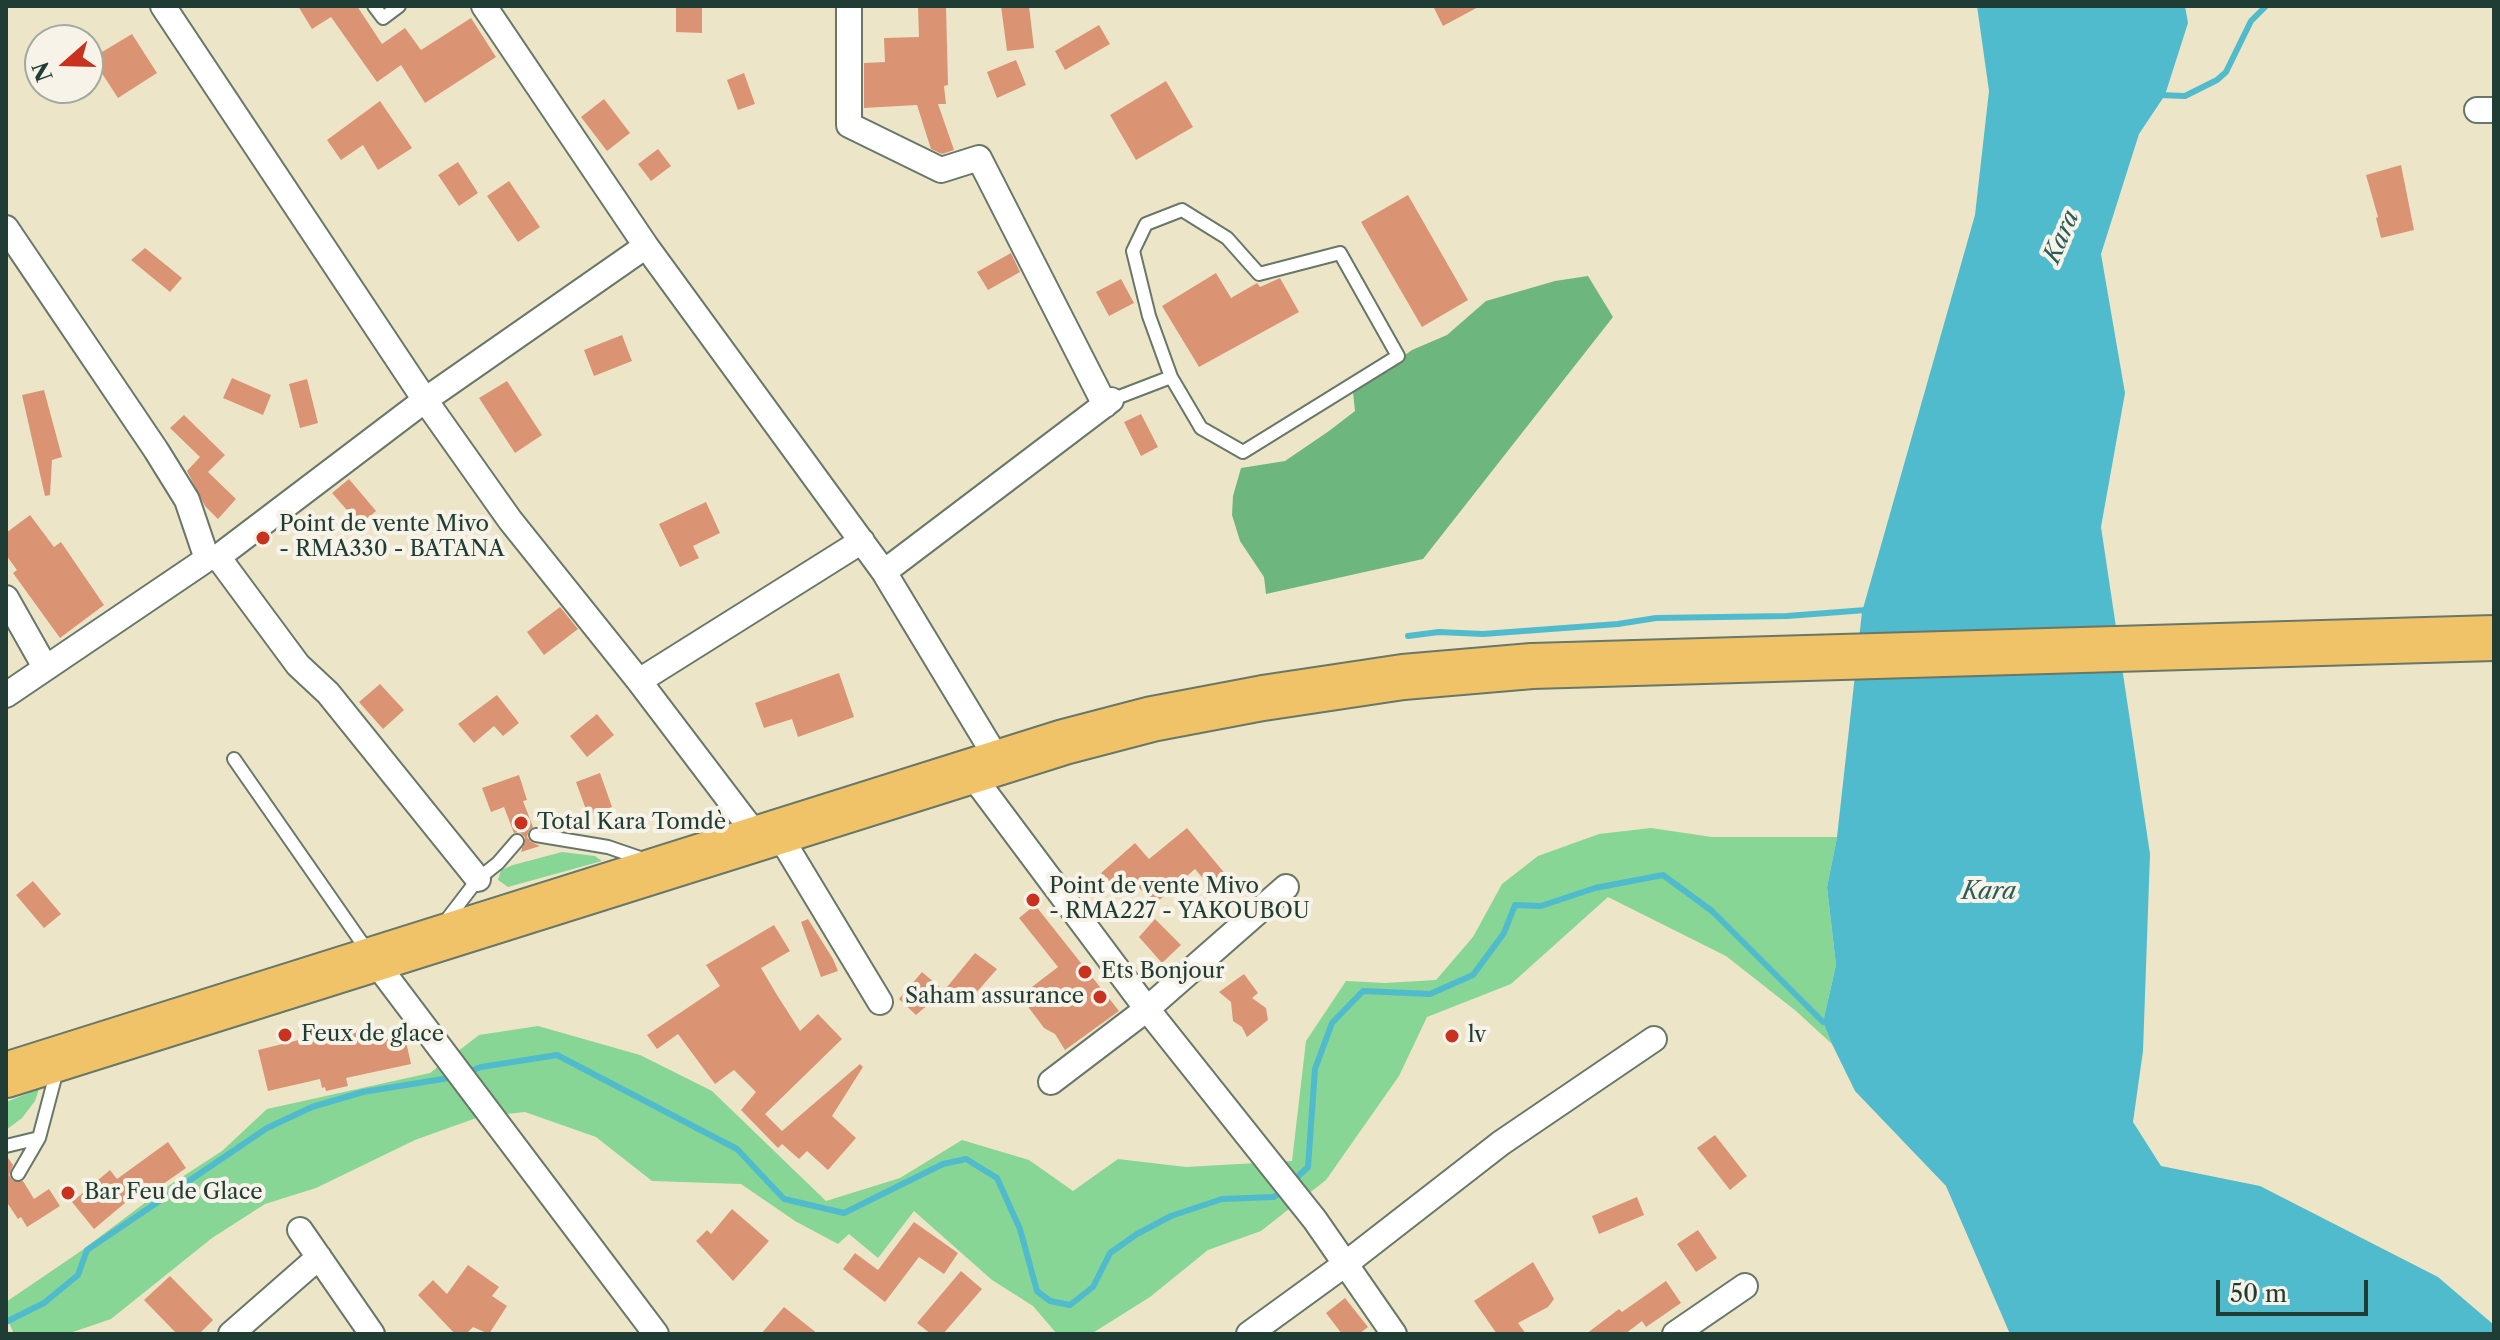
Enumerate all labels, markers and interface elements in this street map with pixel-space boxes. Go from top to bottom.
north arrow [24,24,104,104]
text: N [27,58,59,85]
water label: Kara [2038,206,2086,268]
place label: Point de vente Mivo - RMA330 - BATANA [279,512,505,564]
marker: Point de vente Mivo - RMA330 - BATANA [254,529,272,547]
place label: Total Kara Tomdè [537,810,726,836]
marker: Total Kara Tomdè [512,814,530,832]
place label: Point de vente Mivo - RMA227 - YAKOUBOU [1049,874,1310,926]
water label: Kara [1962,878,2016,906]
marker: Point de vente Mivo - RMA227 - YAKOUBOU [1024,891,1042,909]
place label: Ets Bonjour [1101,959,1225,985]
marker: Ets Bonjour [1076,963,1094,981]
place label: Saham assurance [905,984,1084,1010]
marker: Saham assurance [1091,988,1109,1006]
place label: Feux de glace [301,1022,444,1048]
place label: lv [1468,1023,1486,1049]
marker: Feux de glace [276,1026,294,1044]
marker: lv [1443,1027,1461,1045]
place label: Bar Feu de Glace [84,1180,263,1206]
marker: Bar Feu de Glace [59,1184,77,1202]
scale bar [2220,1264,2372,1314]
text: 50 m [2230,1279,2287,1308]

